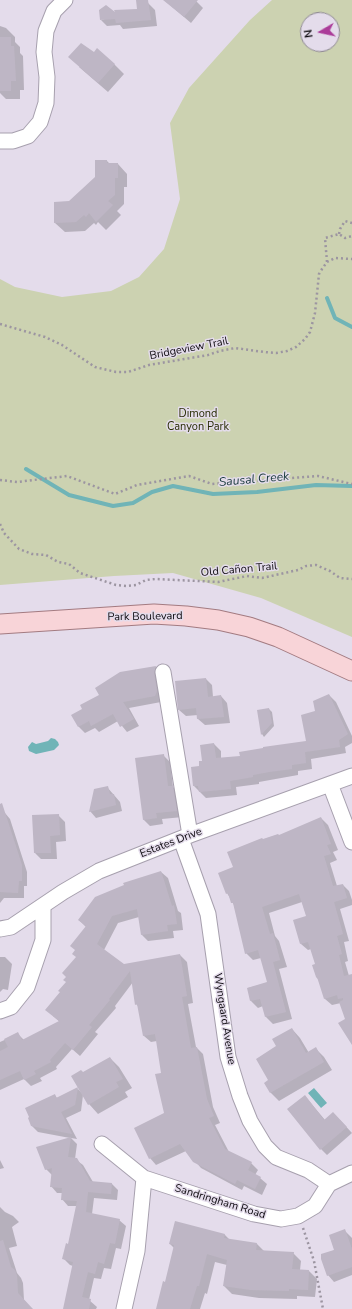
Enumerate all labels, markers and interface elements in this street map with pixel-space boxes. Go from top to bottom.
north arrow [300,12,340,52]
text: N [301,29,317,39]
street label: Bridgeview Trail [149,335,229,363]
park label: Dimond Canyon Park [167,407,229,433]
water label: Sausal Creek [218,470,290,490]
street label: Old Cañon Trail [200,560,278,580]
street label: Park Boulevard [107,610,183,624]
street label: Estates Drive [138,825,204,861]
street label: Wyngaard Avenue [210,972,238,1066]
street label: Sandringham Road [173,1182,267,1222]

